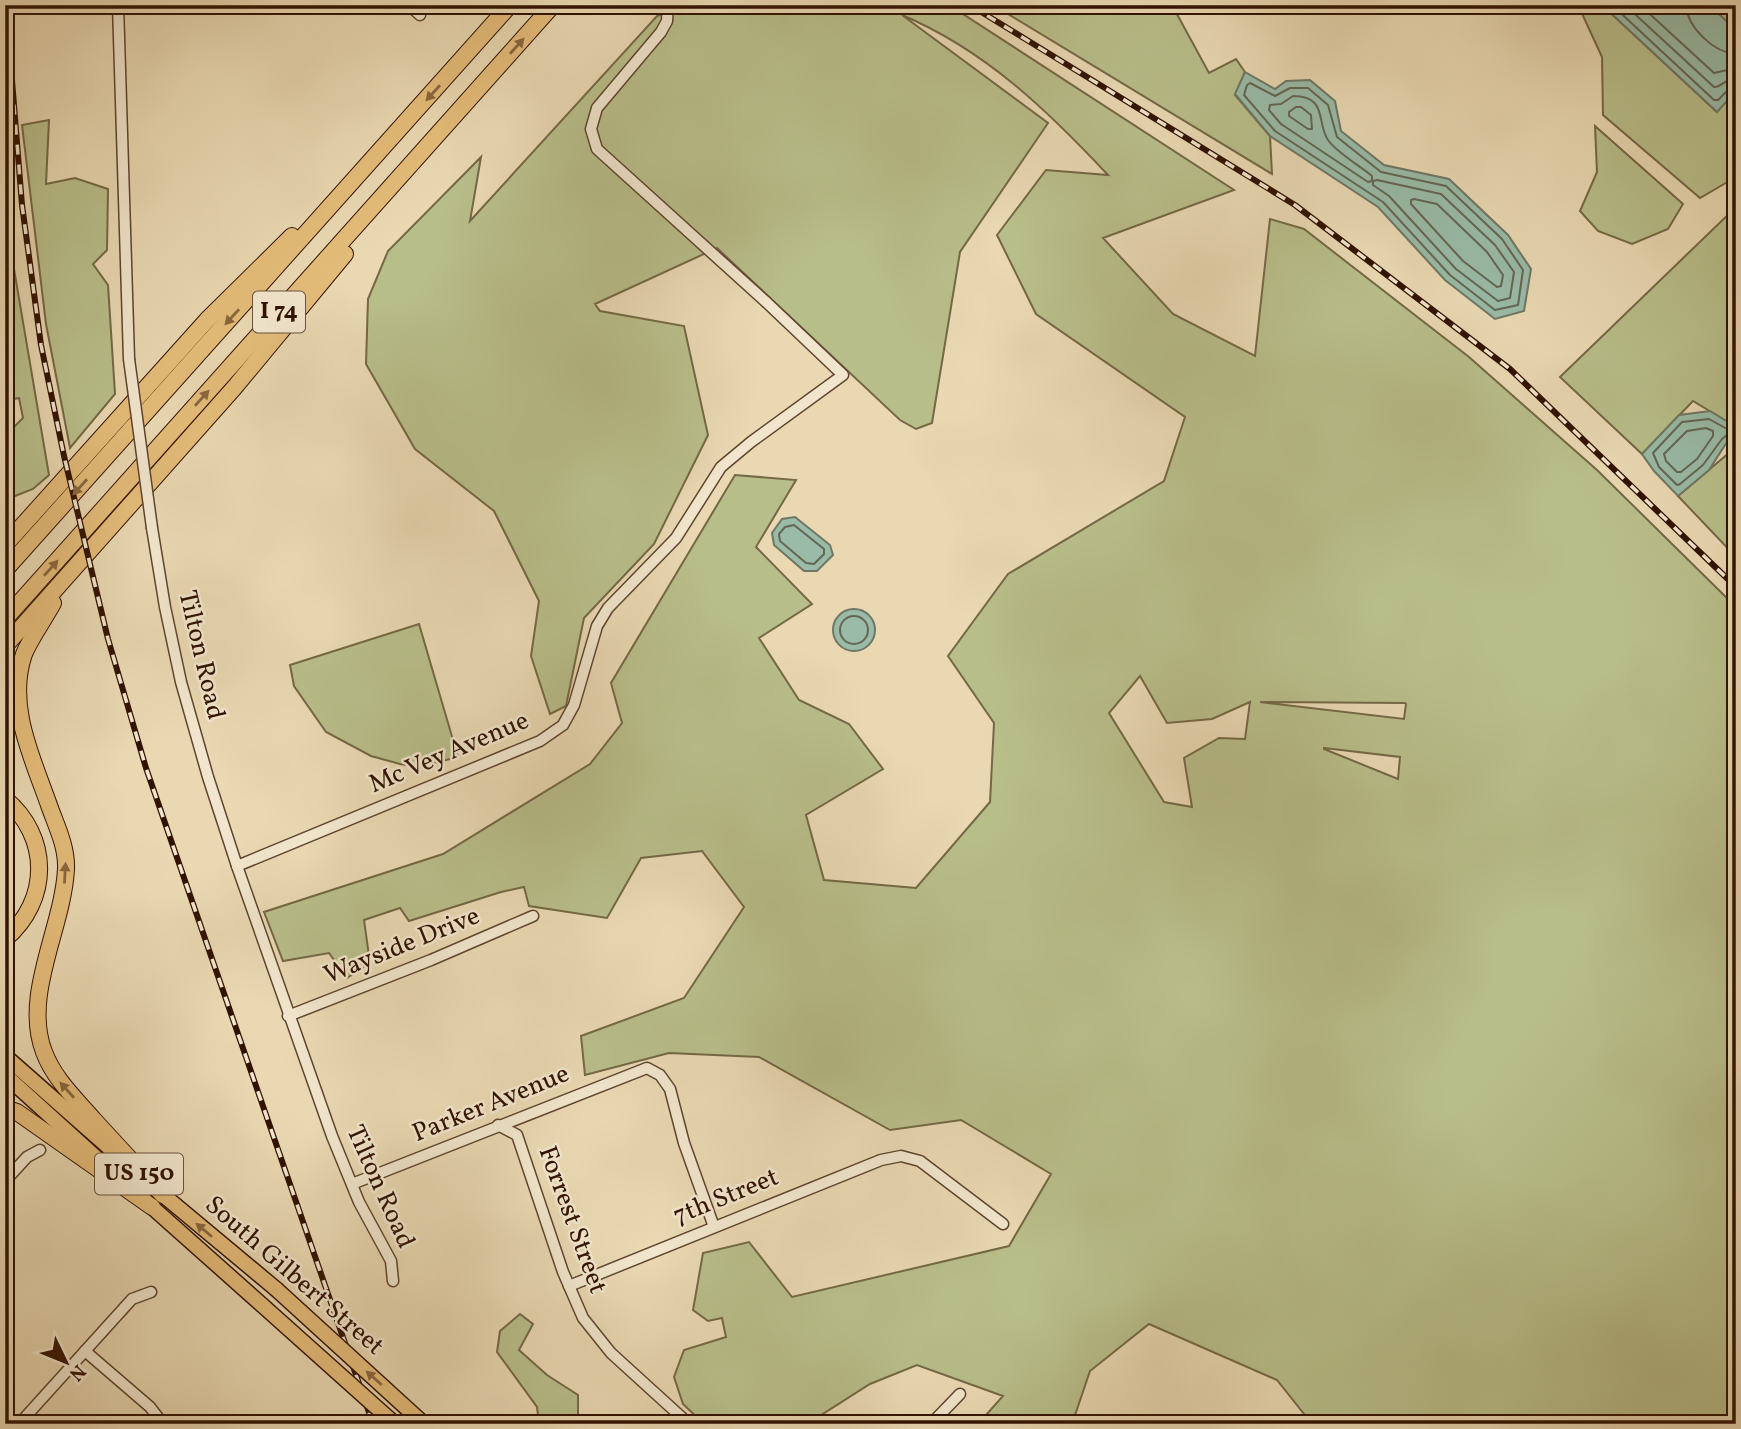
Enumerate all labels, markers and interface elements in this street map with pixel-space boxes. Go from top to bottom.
one-way arrow [509,37,525,55]
one-way arrow [425,84,441,102]
road number: I 74 [253,292,305,332]
one-way arrow [225,309,240,326]
one-way arrow [194,389,210,407]
one-way arrow [72,478,88,496]
one-way arrow [43,559,59,577]
street label: Tilton Road [169,587,233,723]
street label: Mc Vey Avenue [363,703,535,803]
one-way arrow [59,862,70,884]
street label: Wayside Drive [319,898,485,994]
street label: Parker Avenue [407,1056,575,1152]
one-way arrow [60,1082,76,1099]
street label: Tilton Road [337,1120,423,1254]
street label: Forrest Street [529,1141,615,1299]
road number: US 150 [95,1154,183,1194]
street label: 7th Street [668,1160,784,1234]
street label: South Gilbert Street [196,1188,392,1364]
one-way arrow [196,1222,214,1237]
north arrow [32,1328,102,1398]
text: N [63,1358,91,1386]
one-way arrow [365,1370,383,1386]

